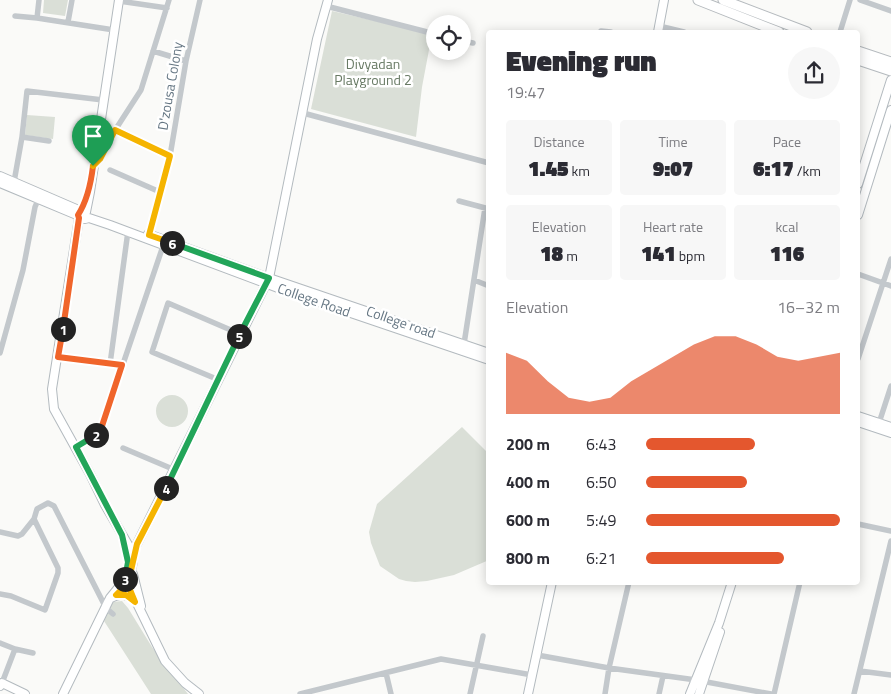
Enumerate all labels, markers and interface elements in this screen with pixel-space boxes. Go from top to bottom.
map controls [426,15,471,60]
button: locate [426,15,471,60]
text: Evening run [506,39,657,82]
street label: D'zousa Colony [151,40,188,132]
button: share [788,47,840,99]
park label: Divyadan Playground 2 [334,53,412,90]
text: 19:47 [506,80,545,104]
pin [72,115,114,166]
icon: arrive [79,122,107,150]
text: Distance [533,131,585,152]
text: Time [658,131,688,152]
text: Pace [773,131,801,152]
text: 1.45 [528,152,569,184]
text: 9:07 [653,152,693,184]
text: 6:17 [753,152,794,184]
text: km [569,160,590,181]
text: /km [794,160,821,181]
text: Elevation [532,216,586,237]
text: Heart rate [643,216,703,237]
text: kcal [776,216,798,237]
pin: 6 [160,230,184,256]
text: 6 [169,233,176,254]
text: 18 [540,237,563,269]
text: 141 [641,237,676,269]
text: 116 [770,237,804,269]
text: m [563,245,578,266]
text: bpm [676,245,705,266]
street label: College Road [275,277,354,322]
text: Elevation [506,295,568,319]
text: 16–32 m [777,295,840,319]
street label: College road [364,300,439,343]
pin: 1 [50,316,76,342]
text: 1 [60,319,67,340]
pin: 5 [226,324,252,348]
text: 5 [236,326,243,347]
pin: 2 [84,422,108,448]
text: 2 [93,425,100,446]
text: 200 m [506,432,550,456]
text: 6:43 [586,432,616,456]
text: 400 m [506,470,550,494]
text: 6:50 [586,470,616,494]
pin: 4 [154,476,178,500]
text: 4 [163,478,170,499]
text: 600 m [506,508,550,532]
text: 5:49 [586,508,616,532]
text: 800 m [506,546,550,570]
text: 6:21 [586,546,616,570]
pin: 3 [112,566,138,592]
text: 3 [122,569,129,590]

